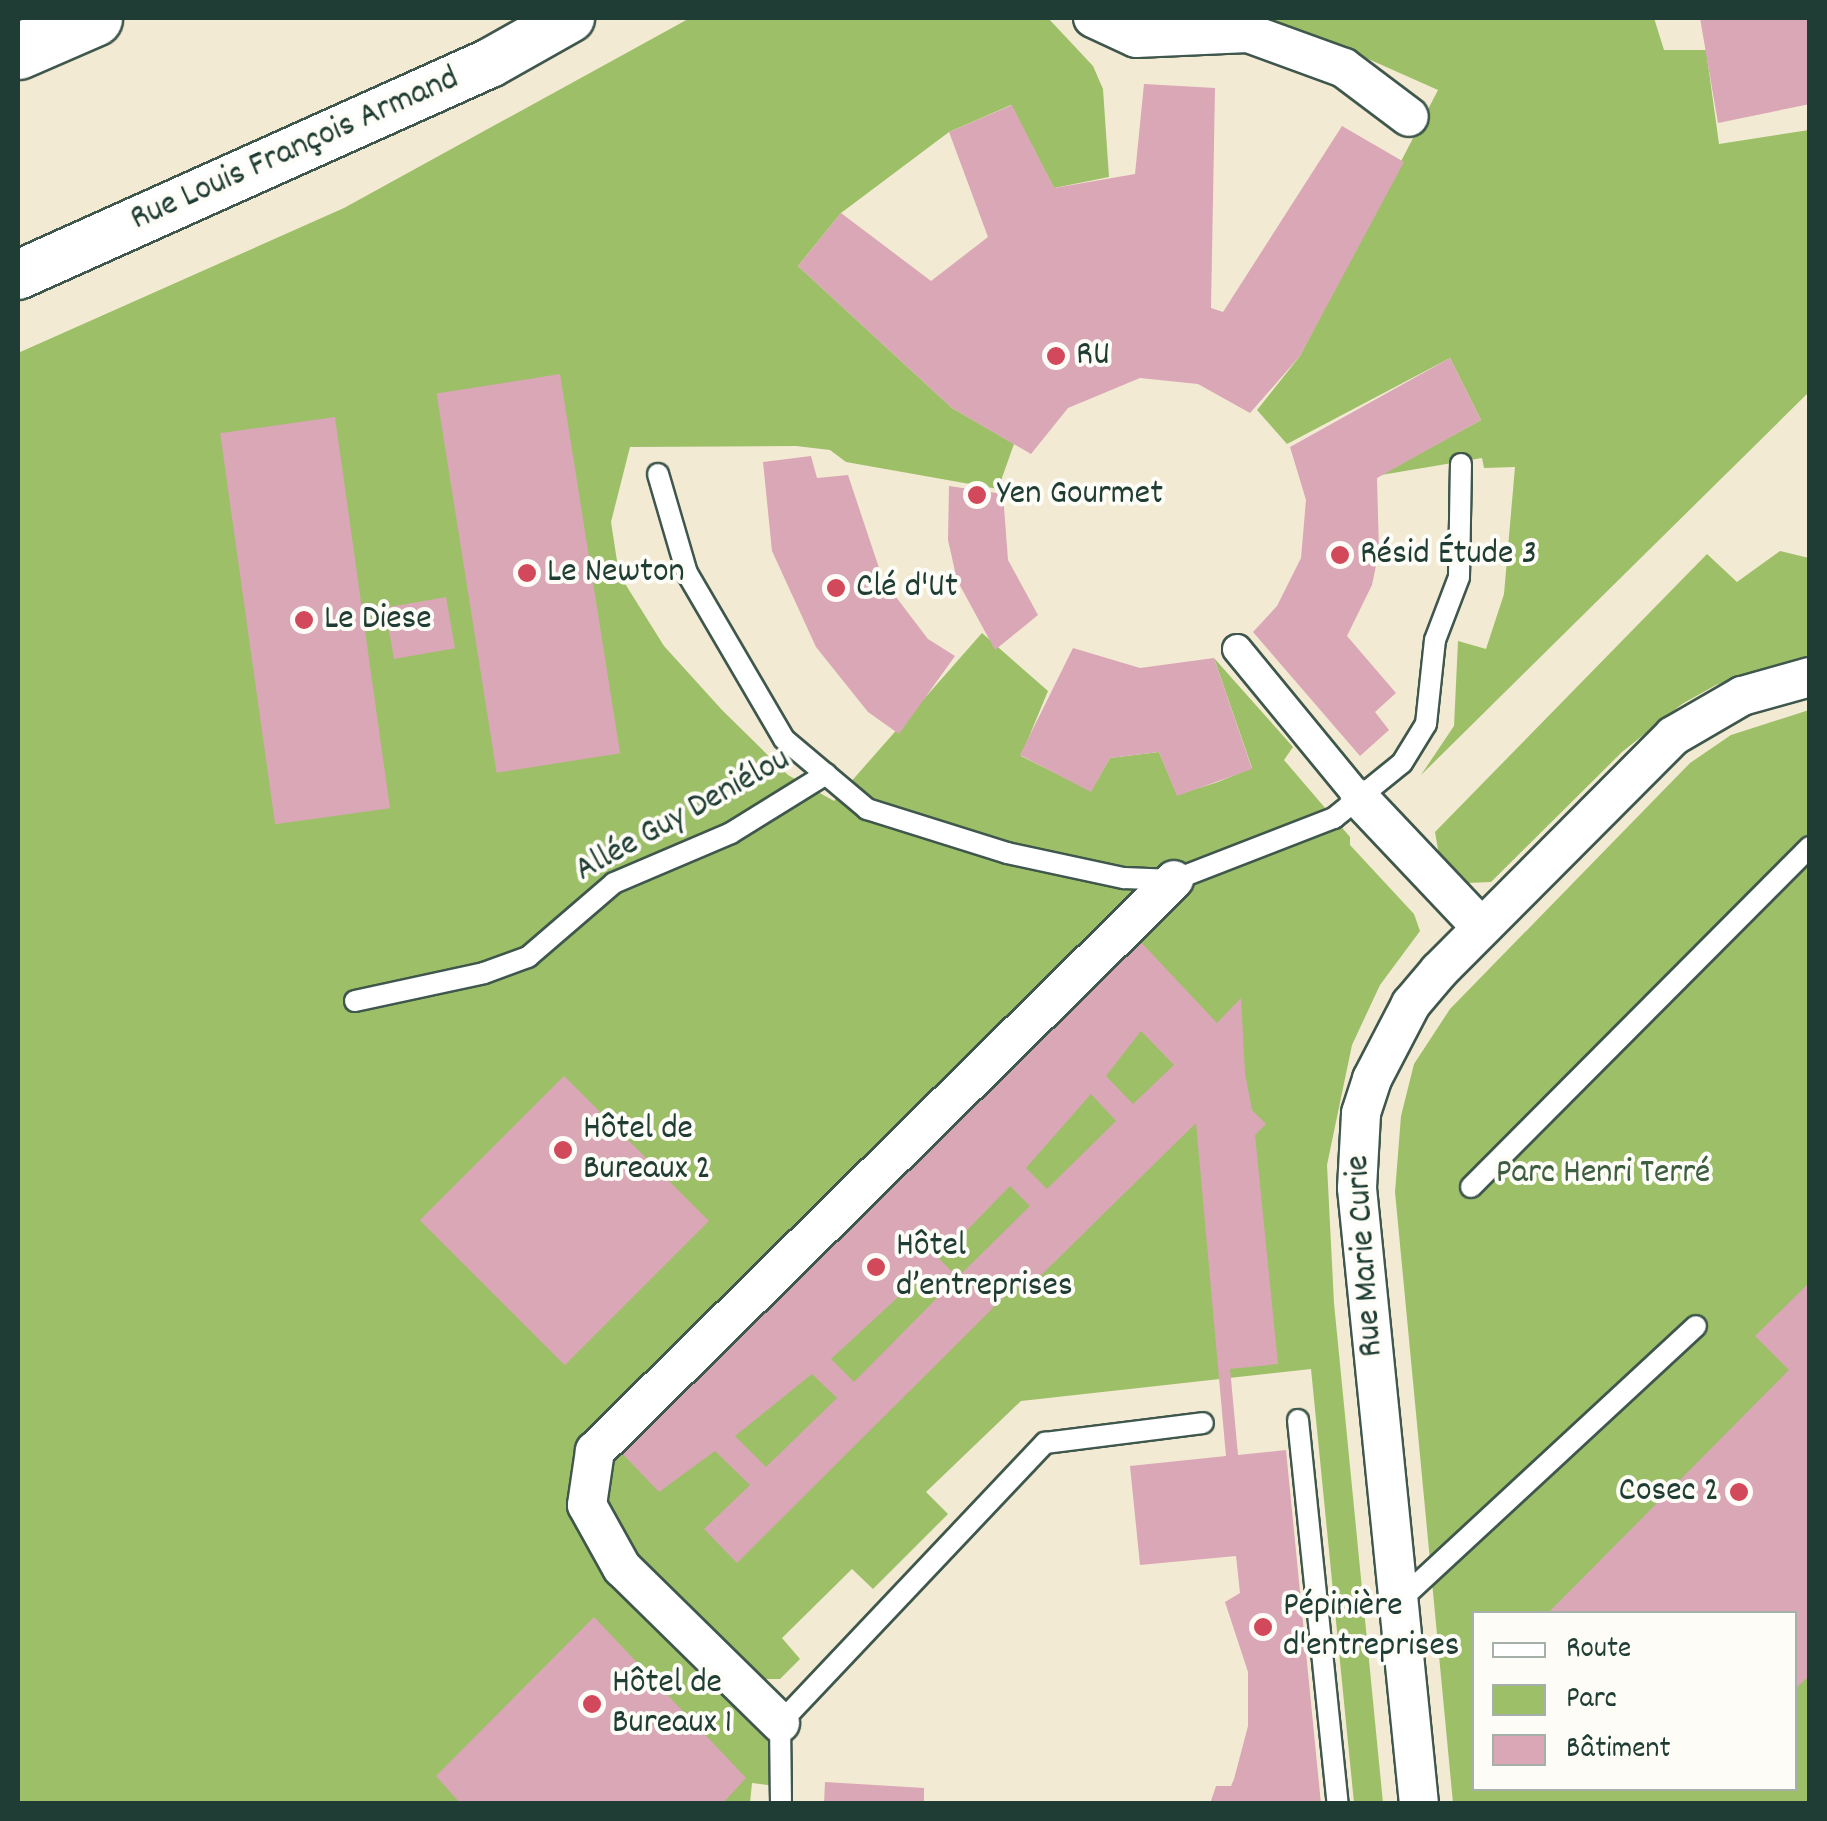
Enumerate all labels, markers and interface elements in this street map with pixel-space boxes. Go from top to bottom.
street label: Rue Louis François Armand [124,59,466,241]
place label: RU [1076,335,1110,377]
marker: RU [1045,345,1067,367]
place label: Yen Gourmet [997,474,1163,516]
marker: Yen Gourmet [966,484,988,506]
place label: Résid Étude 3 [1360,534,1537,576]
marker: Résid Étude 3 [1329,544,1351,566]
place label: Le Newton [547,552,685,594]
marker: Le Newton [516,562,538,584]
place label: Clé d'Ut [856,567,958,609]
marker: Clé d'Ut [825,577,847,599]
place label: Le Diese [324,599,432,641]
marker: Le Diese [293,609,315,631]
street label: Allée Guy Deniélou [568,740,798,892]
place label: Hôtel de Bureaux 2 [583,1109,711,1191]
marker: Hôtel de Bureaux 2 [552,1139,574,1161]
park label: Parc Henri Terré [1496,1153,1710,1195]
street label: Rue Marie Curie [1338,1154,1394,1358]
place label: Hôtel d’entreprises [896,1226,1073,1308]
marker: Hôtel d’entreprises [865,1256,887,1278]
place label: Cosec 2 [1619,1471,1719,1513]
marker: Cosec 2 [1728,1481,1750,1503]
place label: Pépinière d'entreprises [1283,1586,1460,1668]
legend [1472,1611,1797,1791]
marker: Pépinière d'entreprises [1252,1616,1274,1638]
text: Route [1566,1629,1631,1672]
place label: Hôtel de Bureaux 1 [612,1663,732,1745]
text: Parc [1566,1679,1617,1722]
marker: Hôtel de Bureaux 1 [581,1693,603,1715]
text: Bâtiment [1566,1729,1671,1772]

